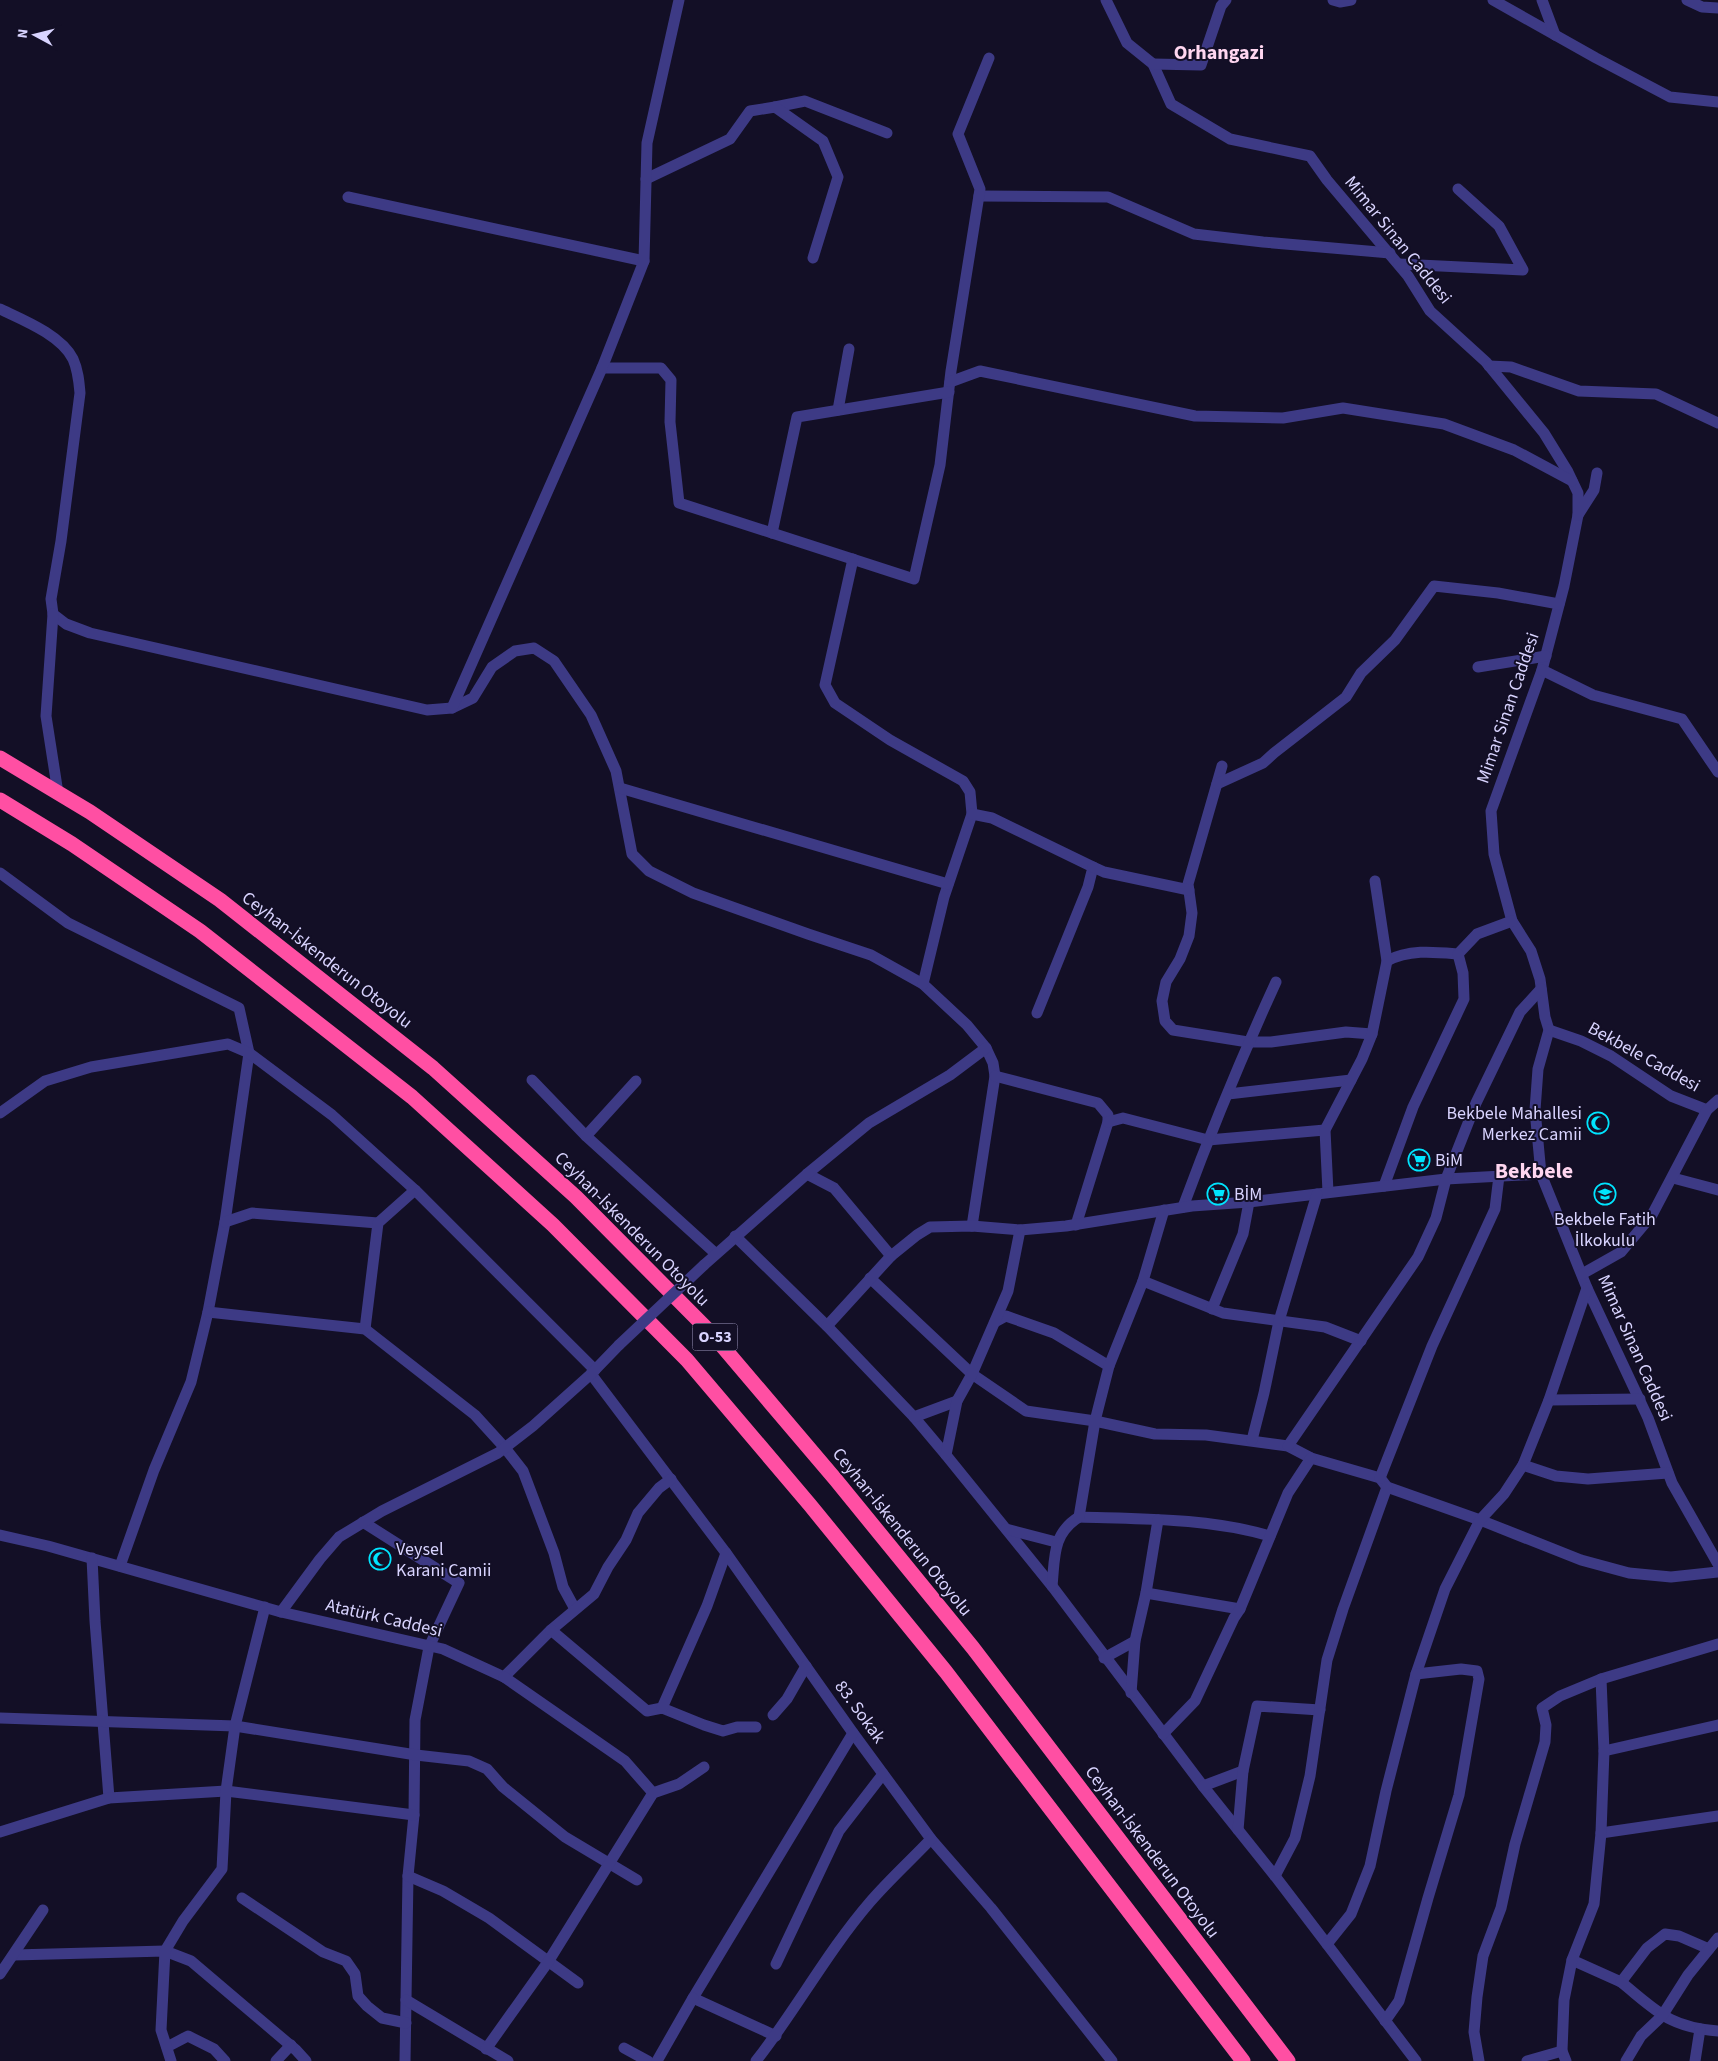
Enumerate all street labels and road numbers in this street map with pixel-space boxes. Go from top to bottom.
street label: Mimar Sinan Caddesi [1339,171,1457,309]
street label: Mimar Sinan Caddesi [1470,629,1546,787]
street label: Ceyhan-İskenderun Otoyolu [237,886,417,1034]
street label: Bekbele Caddesi [1583,1016,1705,1098]
street label: Ceyhan-İskenderun Otoyolu [549,1146,715,1312]
street label: Mimar Sinan Caddesi [1591,1271,1679,1425]
road number: O-53 [692,1324,738,1350]
street label: Ceyhan-İskenderun Otoyolu [826,1443,978,1621]
street label: Atatürk Caddesi [323,1592,445,1644]
street label: 83. Sokak [829,1676,891,1749]
street label: Ceyhan-İskenderun Otoyolu [1079,1761,1225,1943]

